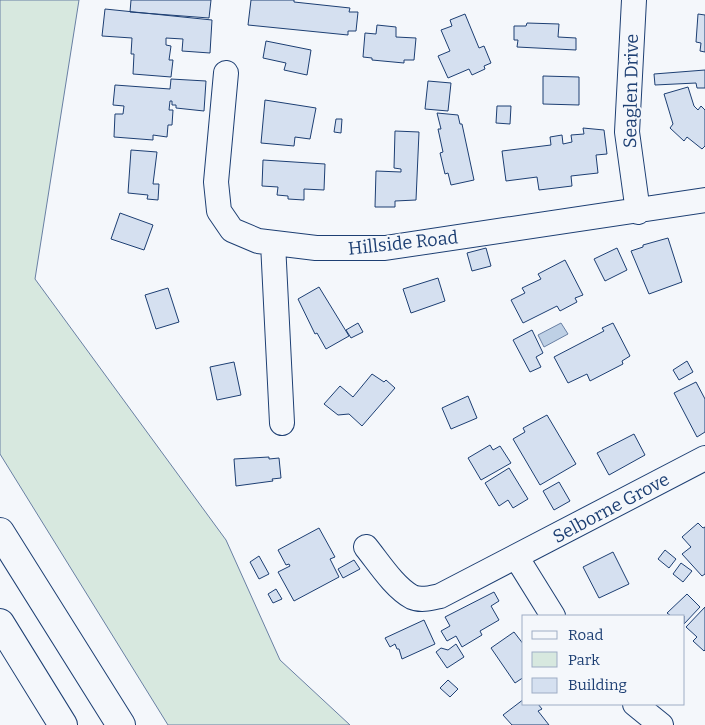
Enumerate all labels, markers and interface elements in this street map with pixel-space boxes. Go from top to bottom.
street label: Seaglen Drive [619,34,643,148]
street label: Hillside Road [347,226,459,260]
street label: Selborne Grove [549,468,673,548]
legend [522,615,685,705]
text: Road [568,626,603,644]
text: Park [568,651,600,669]
text: Building [568,676,627,694]

